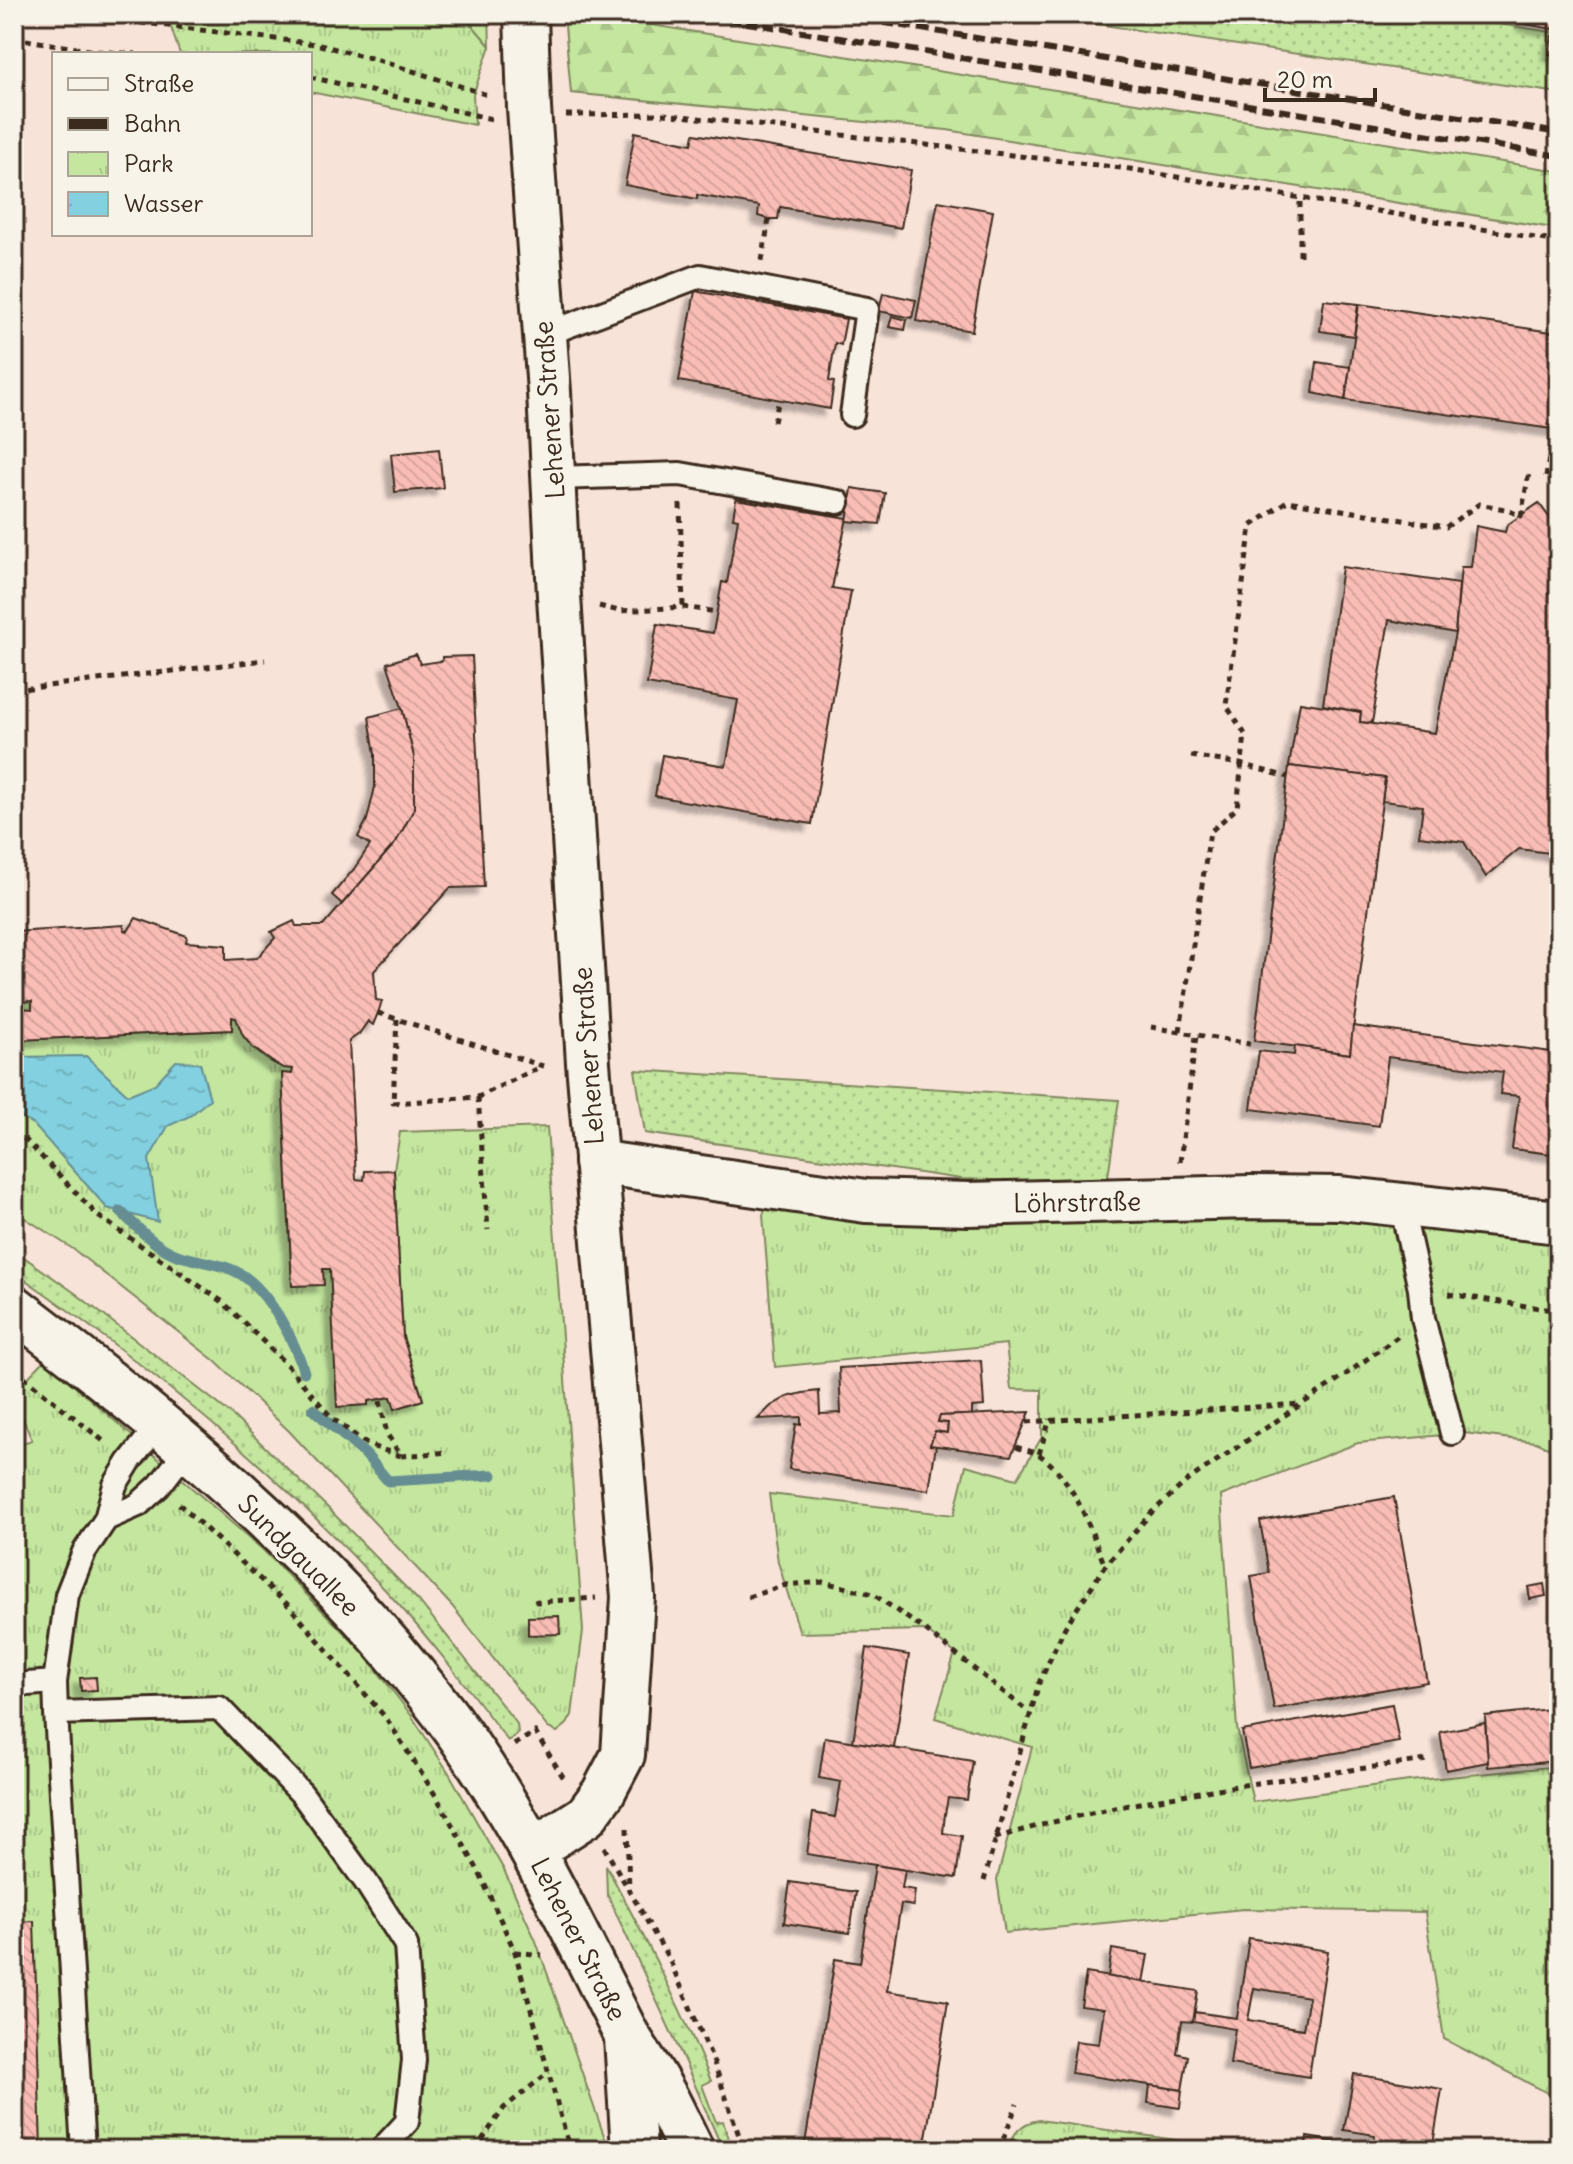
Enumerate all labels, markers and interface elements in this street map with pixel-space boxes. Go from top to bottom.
legend [52,52,312,236]
scale bar [1265,52,1375,102]
text: 20 m [1277,64,1333,94]
text: Straße [124,68,194,98]
text: Bahn [124,108,181,138]
text: Park [124,148,174,178]
text: Wasser [124,188,204,218]
street label: Lehener Straße [526,320,572,500]
street label: Lehener Straße [565,966,611,1146]
street label: Löhrstraße [1013,1184,1141,1220]
street label: Sundgauallee [231,1487,367,1623]
street label: Lehener Straße [524,1852,634,2026]

